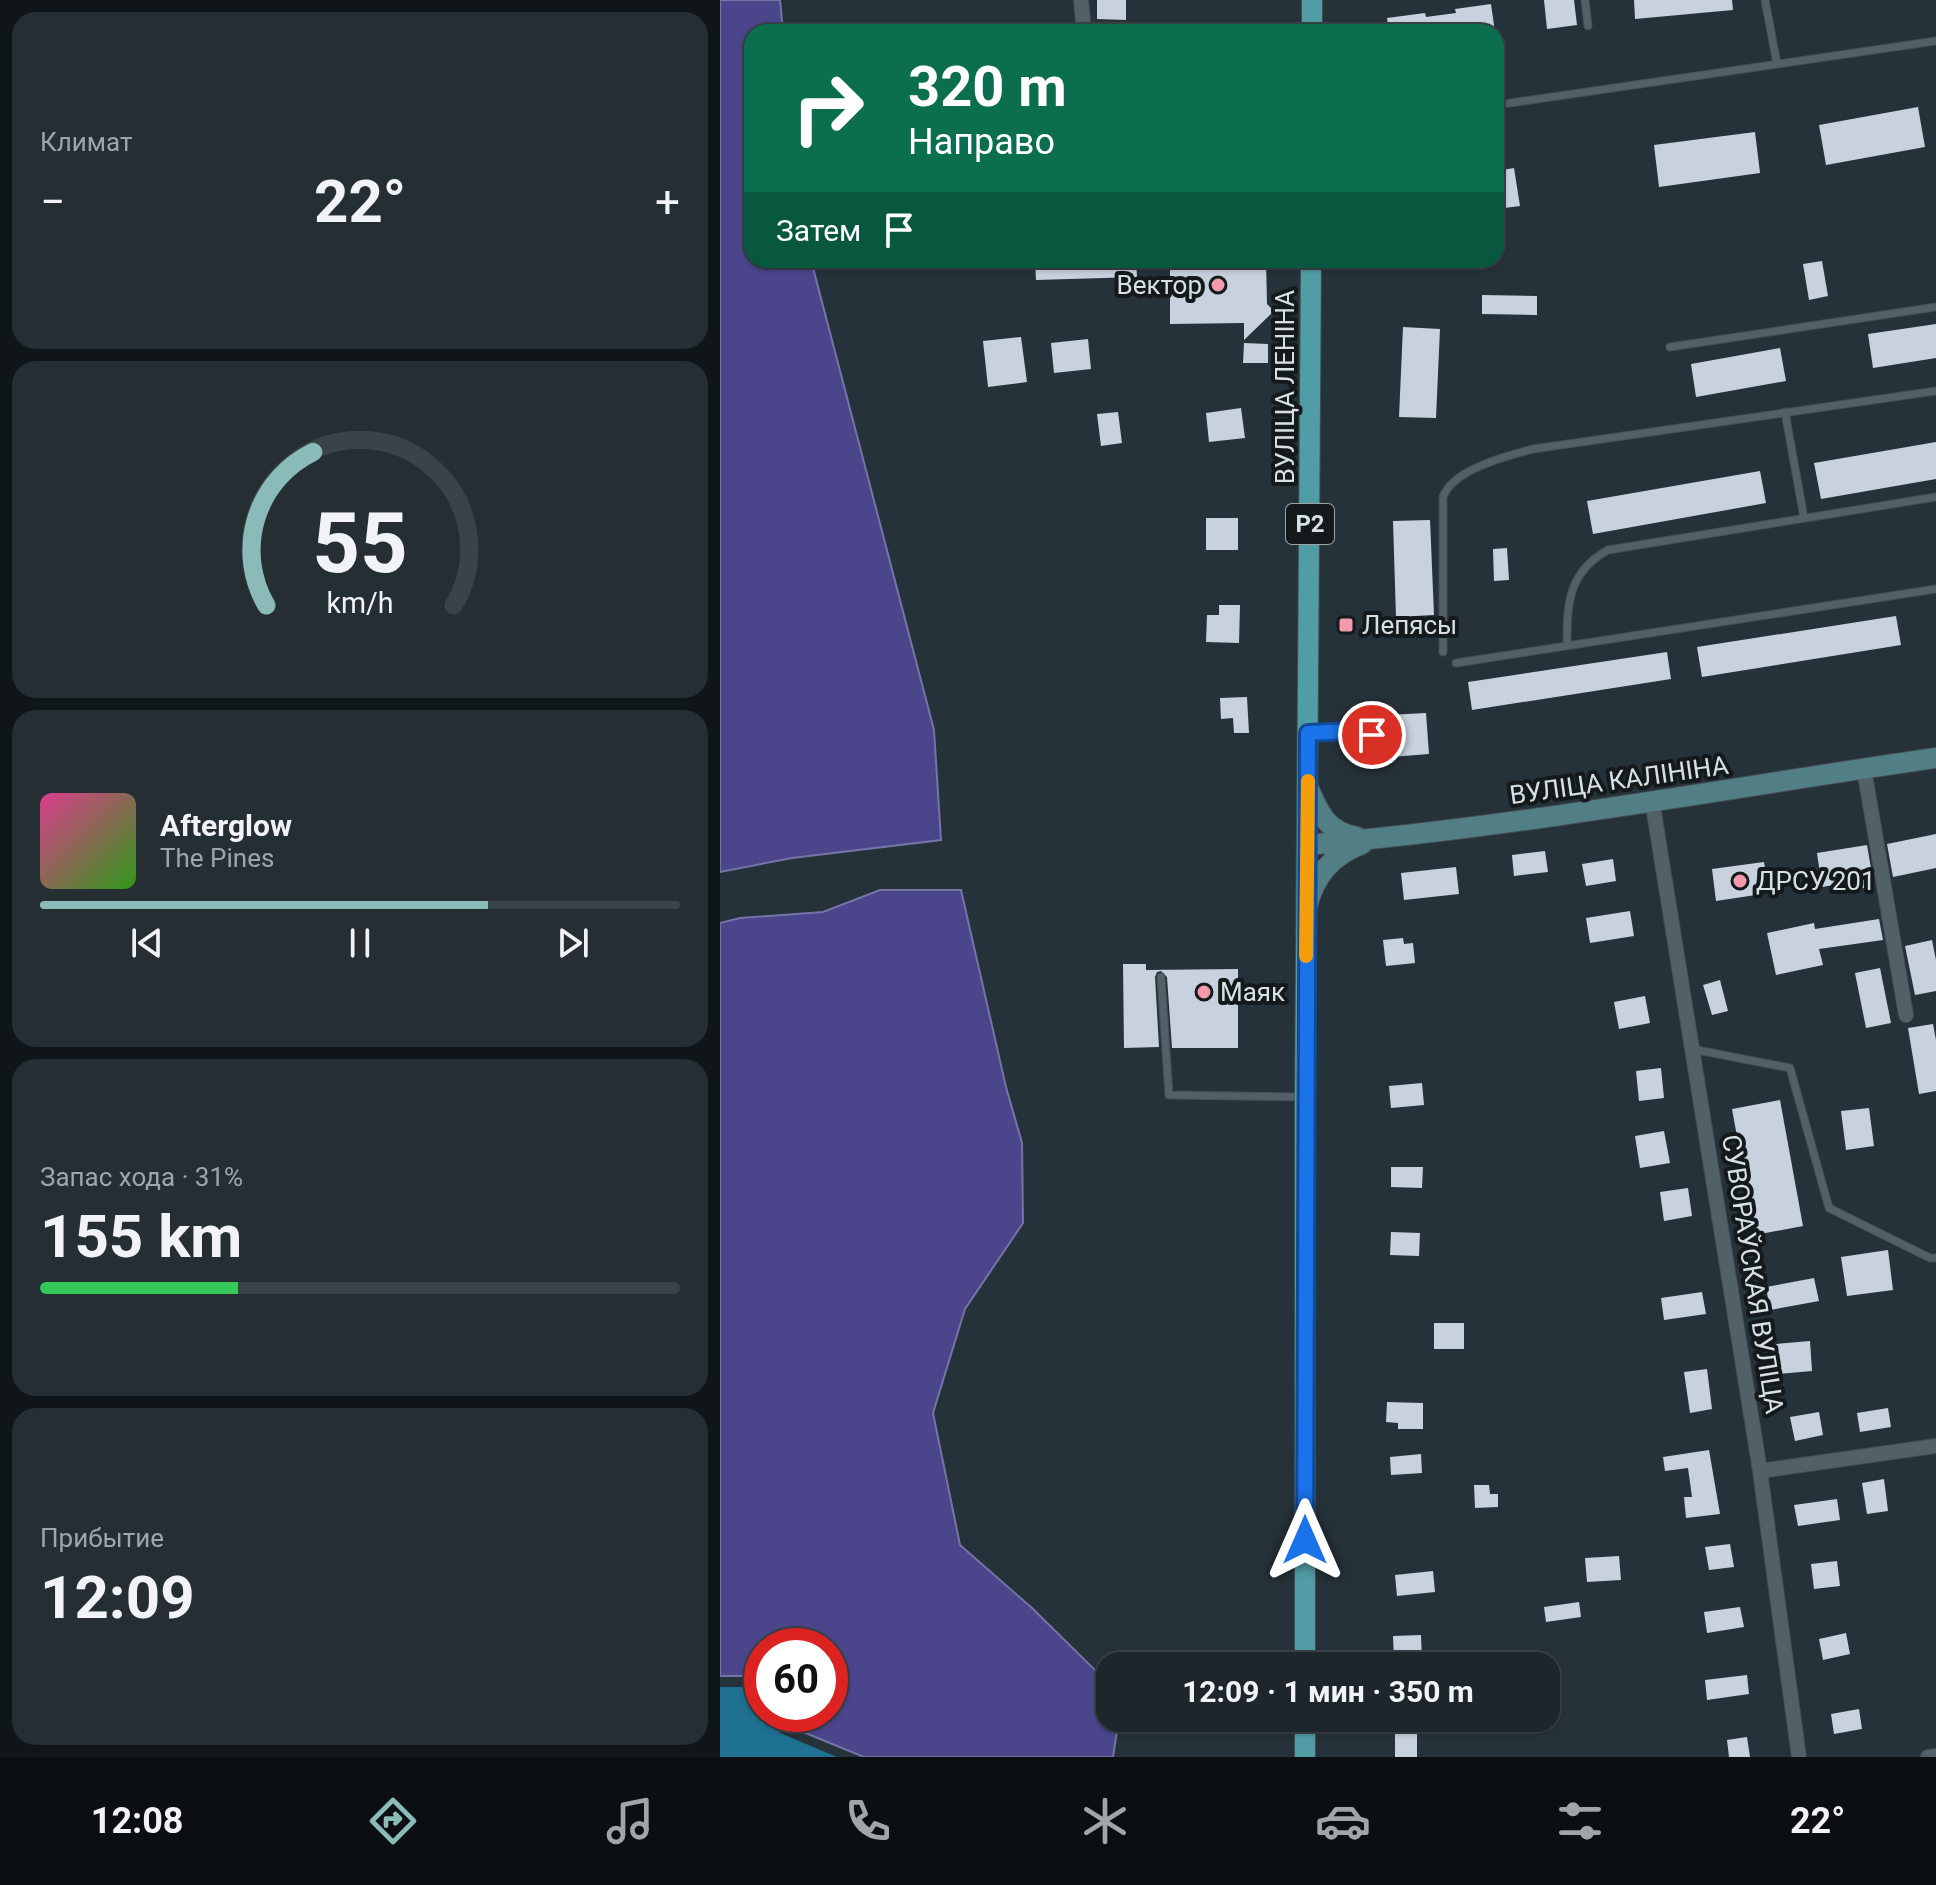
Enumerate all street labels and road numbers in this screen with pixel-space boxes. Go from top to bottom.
street label: ВУЛІЦА ЛЕНІНА [1270,290,1300,484]
road number: Р2 [1286,504,1334,544]
street label: ВУЛІЦА КАЛІНІНА [1508,750,1730,810]
street label: СУВОРАЎСКАЯ ВУЛІЦА [1716,1132,1790,1416]

